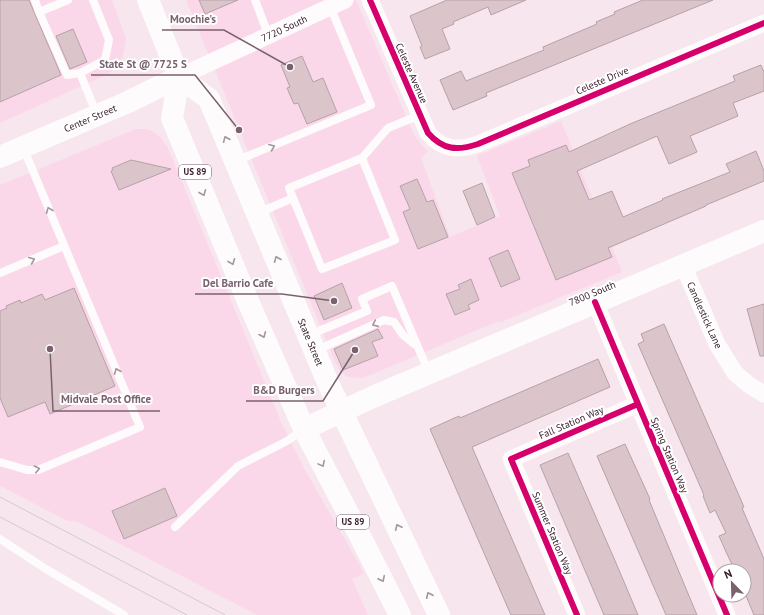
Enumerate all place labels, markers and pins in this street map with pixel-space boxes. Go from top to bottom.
callout: Moochie's [162,7,224,30]
callout: State St @ 7725 S [91,52,195,75]
callout: Del Barrio Cafe [195,271,282,294]
callout: B&D Burgers [246,378,323,401]
callout: Midvale Post Office [53,388,160,411]

